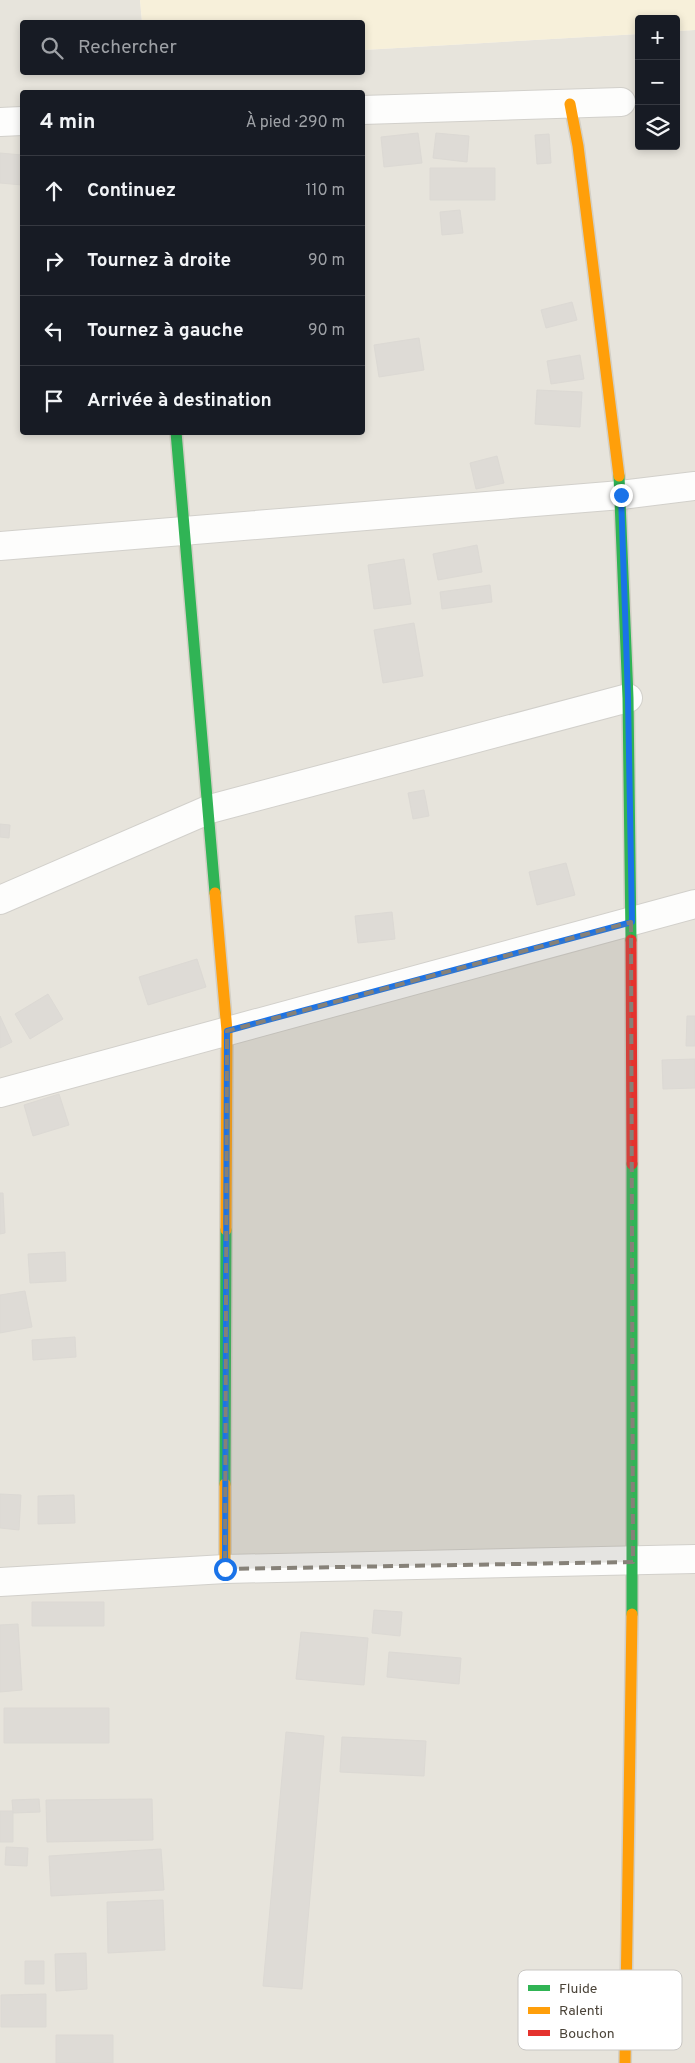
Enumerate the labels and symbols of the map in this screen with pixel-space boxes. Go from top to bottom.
route end [610,484,633,507]
route start [214,1558,237,1581]
legend [518,1970,682,2050]
text: Fluide [559,1981,597,1998]
text: Ralenti [559,2003,603,2020]
text: Bouchon [559,2026,615,2043]

